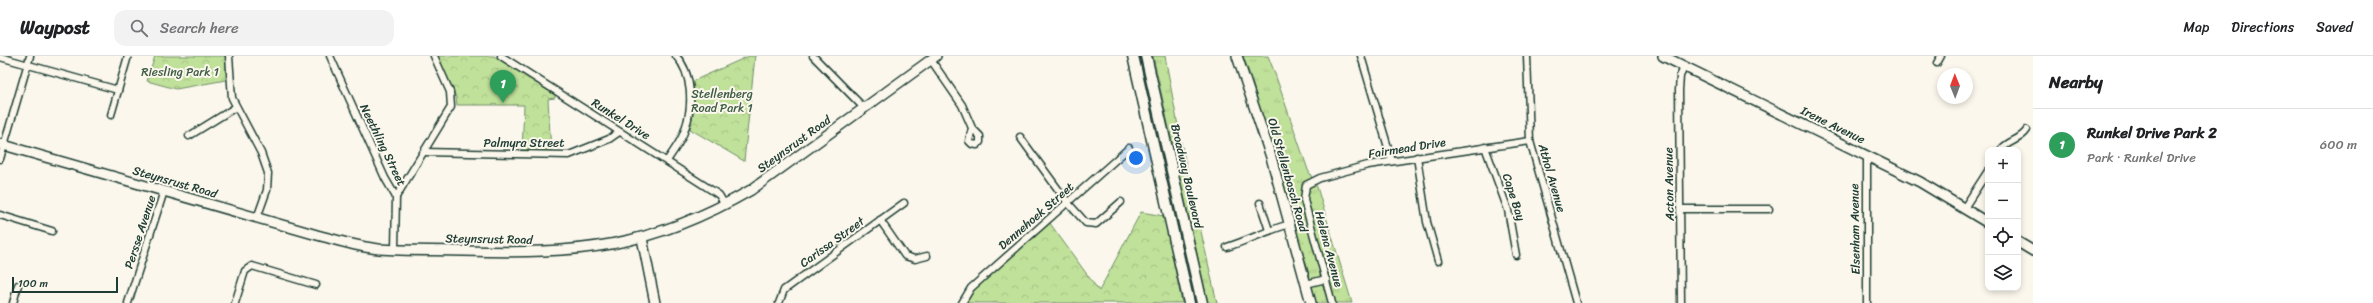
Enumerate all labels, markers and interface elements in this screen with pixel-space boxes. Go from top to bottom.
search box [114,10,394,46]
text: Waypost [20,11,90,44]
text: Search here [160,15,239,41]
text: Map [2183,15,2209,40]
text: Directions [2231,15,2294,40]
text: Saved [2316,15,2353,40]
icon: search [128,17,150,39]
park label: Riesling Park 1 [141,61,219,83]
text: Nearby [2049,67,2103,97]
north arrow [1937,68,1973,104]
pin: 1 [490,70,516,103]
park label: Stellenberg Road Park 1 [691,83,753,119]
street label: Runkel Drive [587,92,655,146]
street label: Irene Avenue [1796,99,1869,150]
street label: Neethling Street [354,100,412,190]
street label: Steynsrust Road [752,109,836,179]
street label: Old Stellenbosch Road [1261,115,1315,235]
text: Runkel Drive Park 2 [2087,120,2217,146]
street label: Broadway Boulevard [1164,122,1210,231]
street label: Fairmead Drive [1367,131,1447,165]
street label: Palmyra Street [483,132,565,154]
text: 1 [2059,133,2065,156]
text: 600 m [2320,133,2357,156]
street label: Athol Avenue [1531,140,1572,215]
text: Park · Runkel Drive [2087,146,2196,169]
street label: Acton Avenue [1657,147,1681,222]
map controls [1985,147,2021,291]
button: + [1985,147,2021,183]
your location [1126,148,1146,168]
street label: Steynsrust Road [130,159,221,205]
street label: Cape Bay [1496,170,1532,224]
street label: Dennehoek Street [993,176,1079,256]
street label: Elsenham Avenue [1843,183,1867,275]
button: − [1985,183,2021,219]
street label: Persse Avenue [118,192,162,272]
street label: Helena Avenue [1308,208,1350,290]
street label: Carissa Street [795,210,870,273]
button: locate [1985,219,2021,255]
street label: Steynsrust Road [445,227,534,251]
button: layers [1985,255,2021,291]
text: 100 m [18,274,48,293]
scale bar [12,275,118,294]

